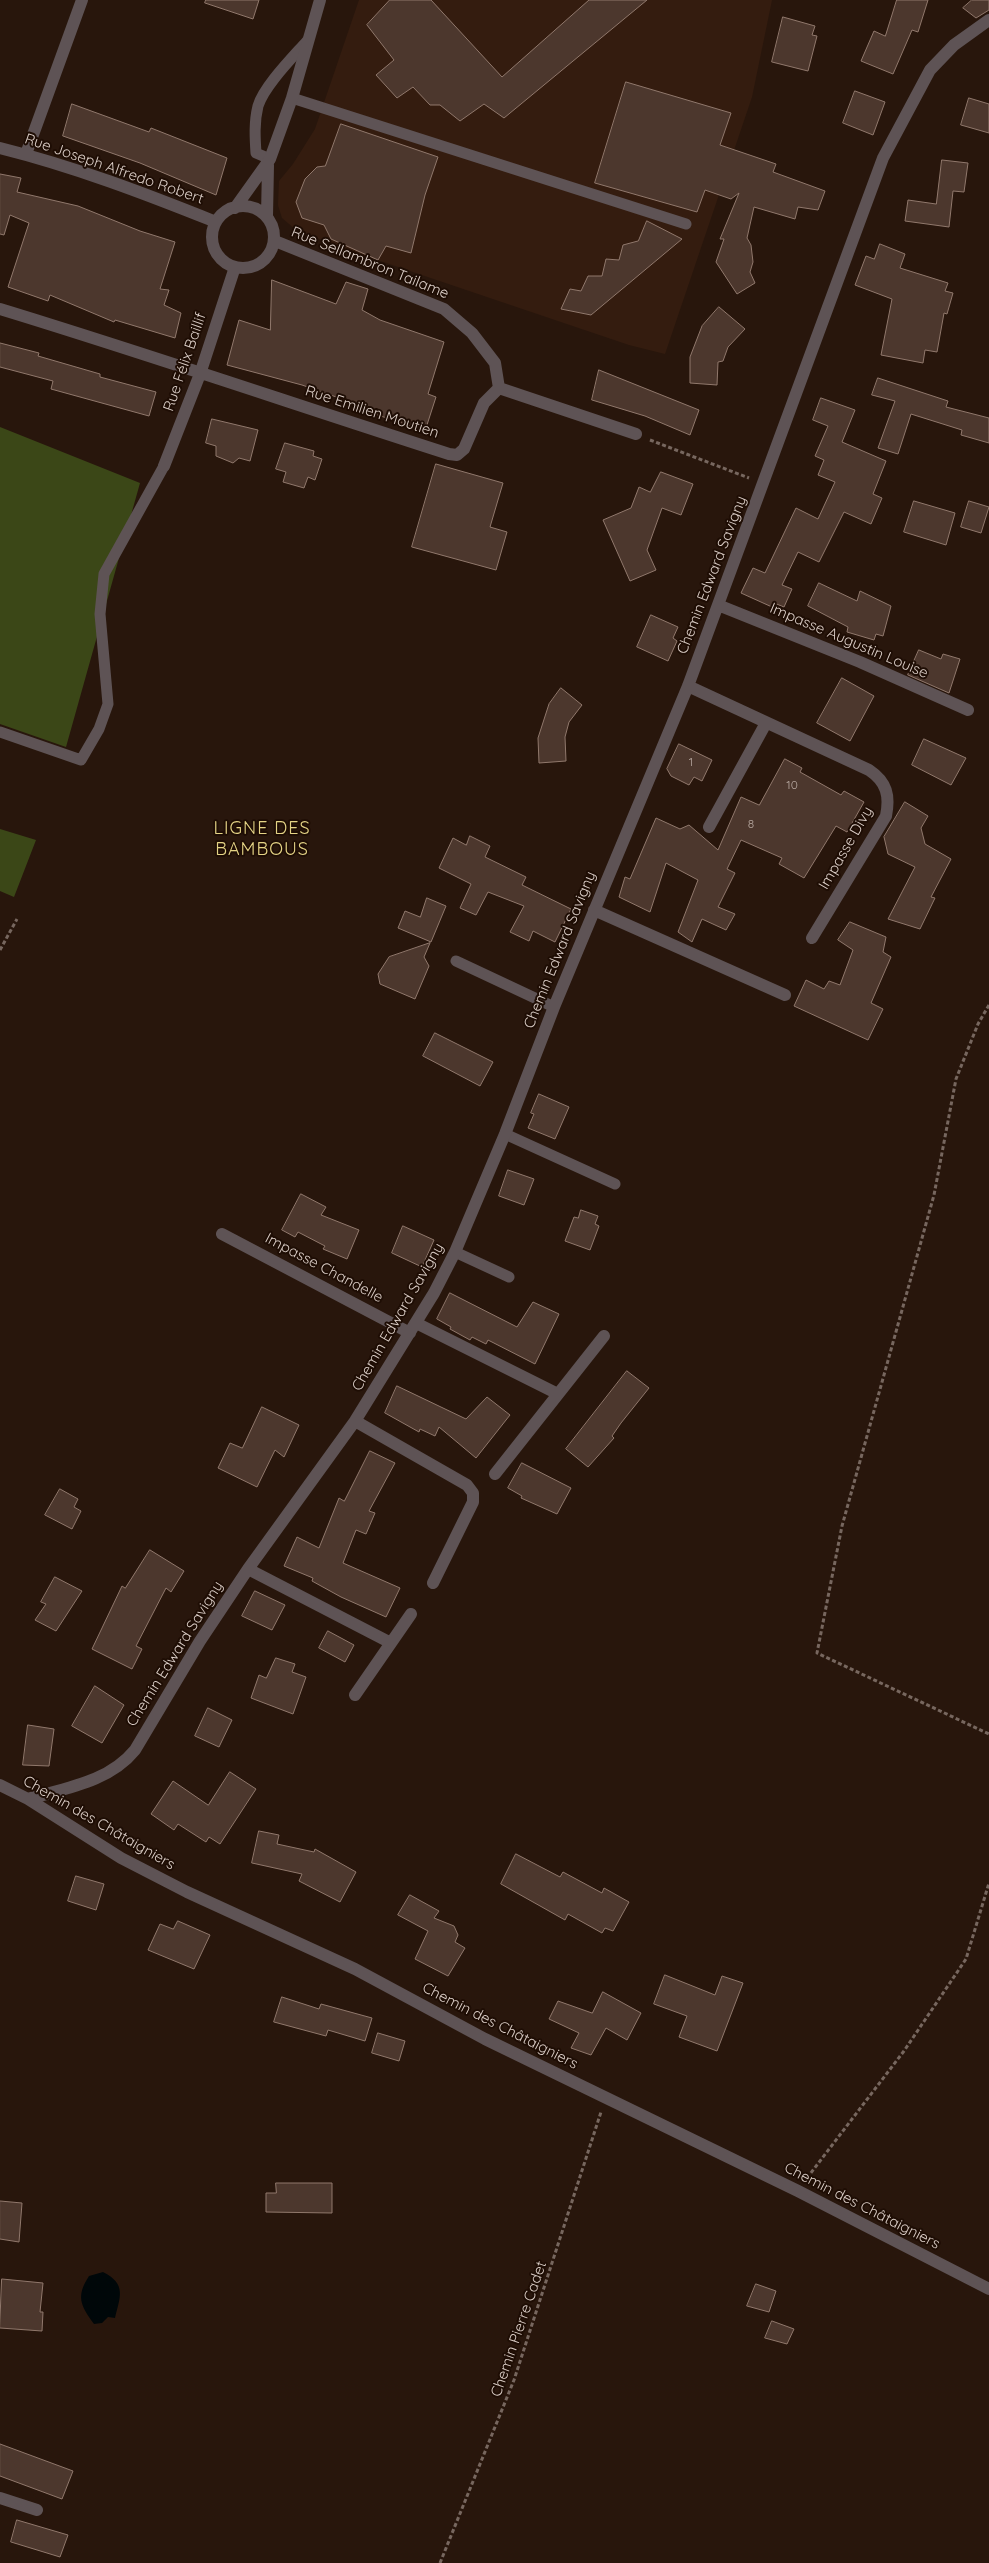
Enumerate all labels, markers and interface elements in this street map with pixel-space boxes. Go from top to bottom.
street label: Rue Joseph Alfredo Robert [22,130,206,208]
street label: Rue Sellambron Tailame [289,223,451,303]
street label: Rue Félix Baillif [160,310,210,414]
street label: Rue Emilien Moutien [303,382,441,442]
street label: Chemin Edward Savigny [673,493,751,657]
street label: Impasse Augustin Louise [767,599,931,683]
house number: 1 [689,755,693,769]
house number: 10 [786,778,798,792]
street label: Impasse Divy [815,803,877,893]
house number: 8 [748,817,754,831]
district label: LIGNE DES BAMBOUS [212,818,312,861]
street label: Chemin Edward Savigny [520,869,600,1031]
street label: Impasse Chandelle [262,1229,386,1307]
street label: Chemin Edward Savigny [348,1240,448,1394]
street label: Chemin Edward Savigny [123,1578,227,1730]
street label: Chemin des Châtaigniers [20,1772,178,1874]
street label: Chemin des Châtaigniers [419,1979,581,2073]
street label: Chemin des Châtaigniers [781,2159,943,2253]
street label: Chemin Pierre Cadet [487,2259,551,2399]

